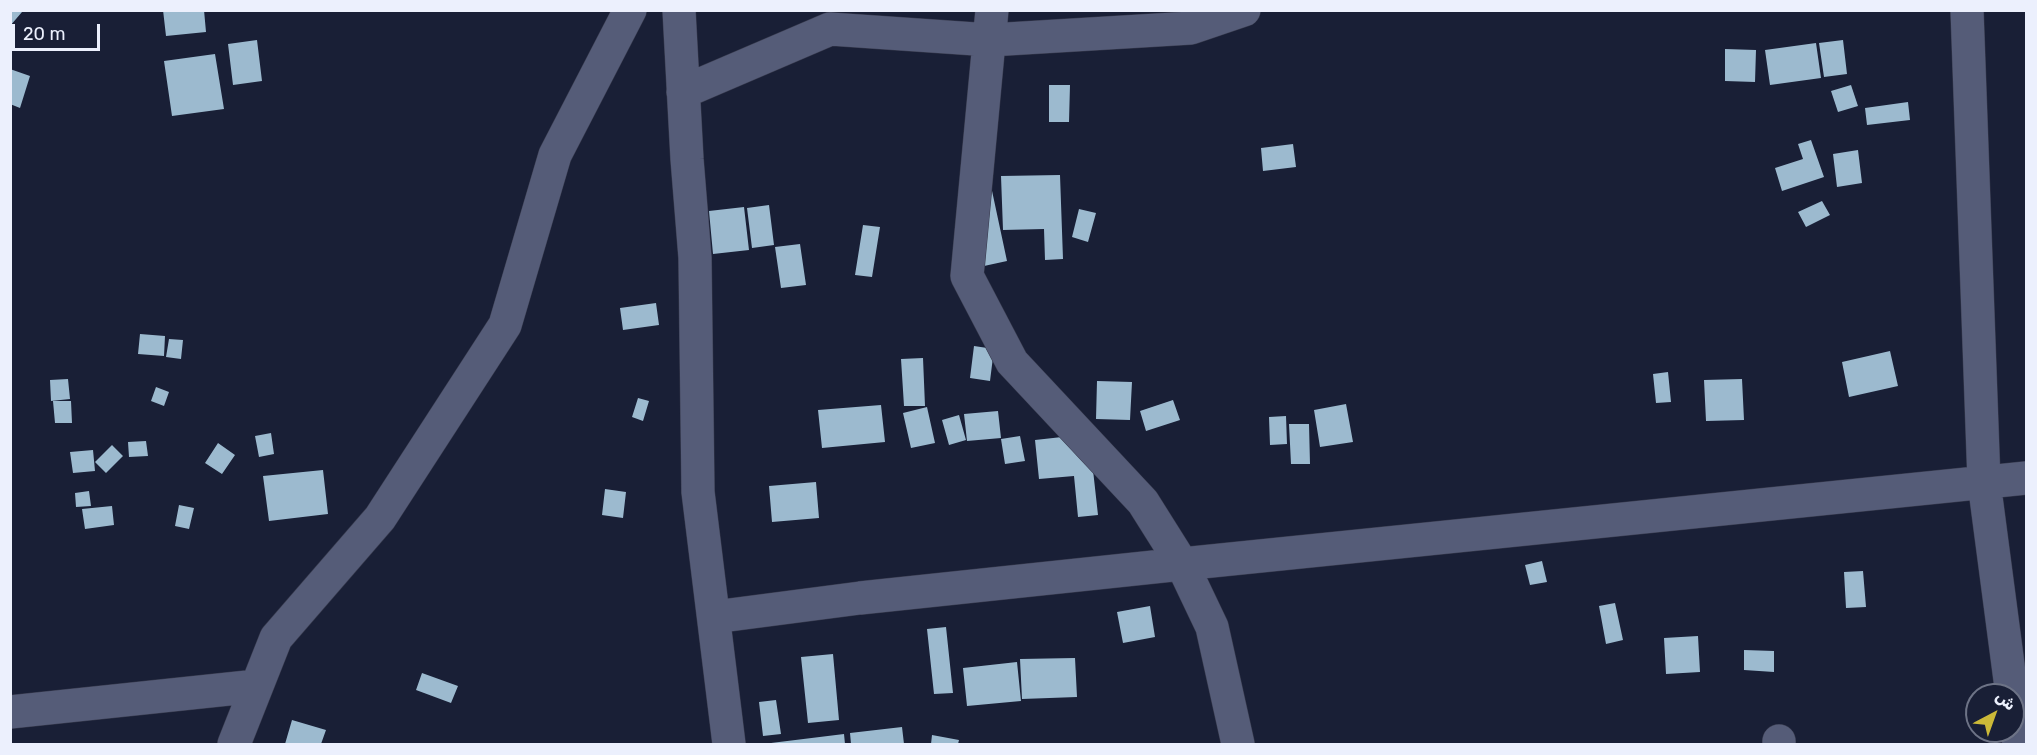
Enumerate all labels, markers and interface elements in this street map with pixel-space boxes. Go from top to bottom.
scale bar [15,12,104,50]
text: 20 m [23,23,65,45]
north arrow [1965,683,2025,743]
text: ش [1992,687,2020,714]

